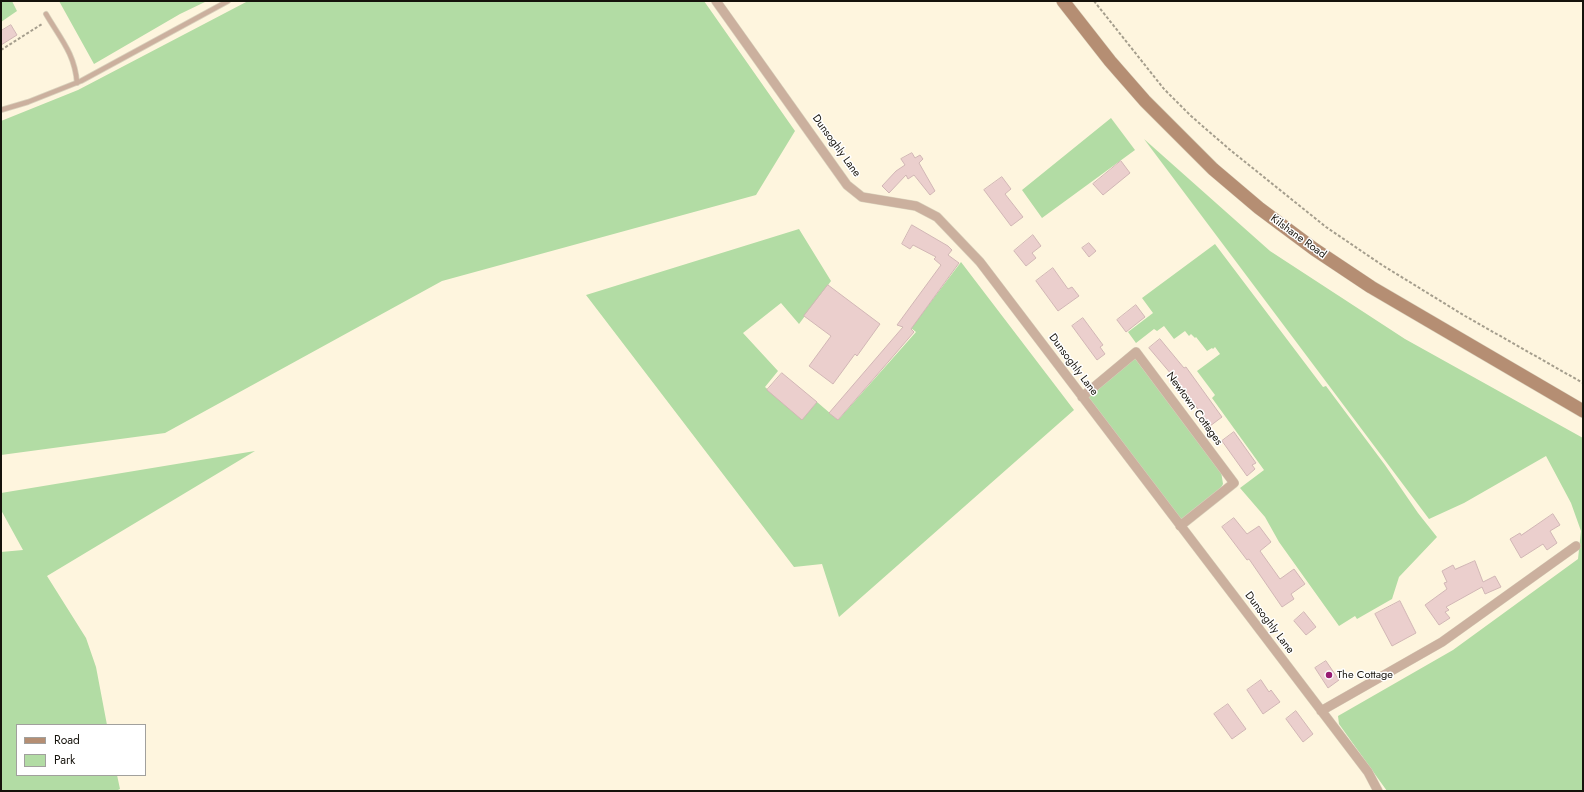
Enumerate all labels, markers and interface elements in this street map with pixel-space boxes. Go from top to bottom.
street label: Dunsoghly Lane [809,112,863,180]
street label: Kilshane Road [1268,212,1328,262]
street label: Dunsoghly Lane [1046,332,1100,398]
street label: Newtown Cottages [1163,370,1225,448]
street label: Dunsoghly Lane [1242,590,1296,656]
place label: The Cottage [1337,668,1393,682]
marker: The Cottage [1324,670,1334,680]
legend [16,724,146,776]
text: Road [54,731,80,749]
text: Park [54,751,75,769]

